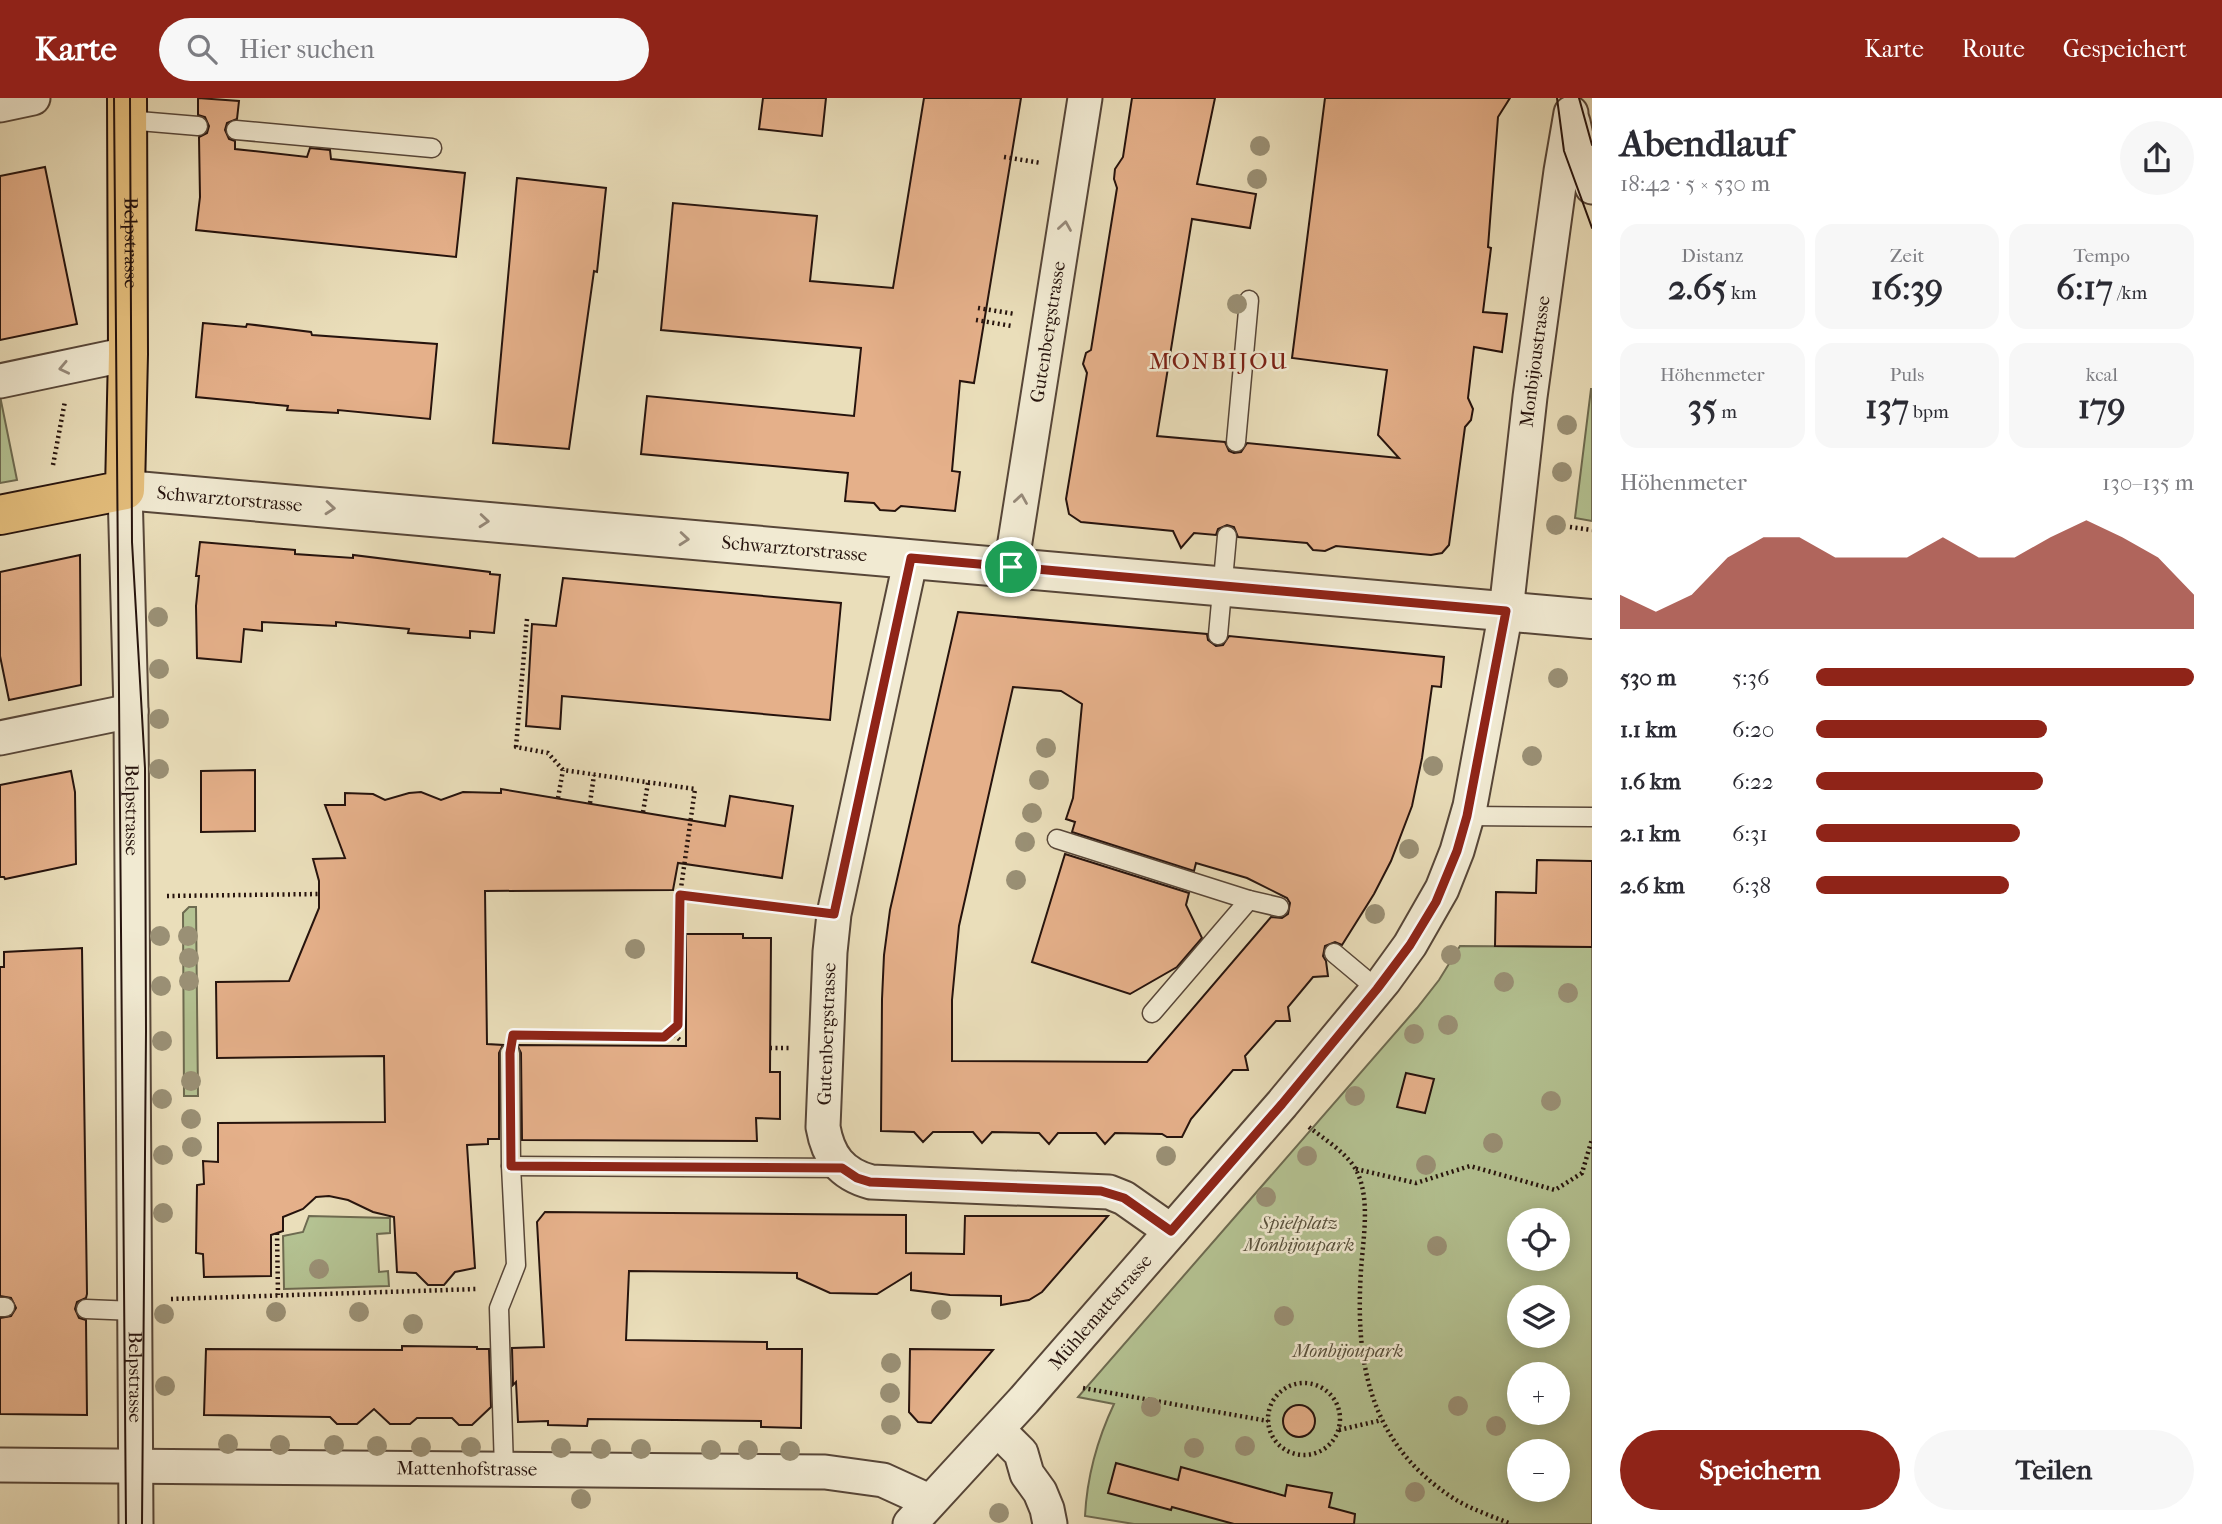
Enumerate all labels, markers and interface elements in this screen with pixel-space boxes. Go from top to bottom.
search box [159,18,649,81]
text: Karte [35,30,117,69]
icon: search [183,30,221,68]
text: Hier suchen [239,34,375,65]
text: Karte [1864,35,1924,63]
text: Route [1962,35,2025,63]
text: Gespeichert [2063,35,2187,63]
text: Abendlauf [1620,121,1788,166]
button: share [2120,121,2194,195]
text: 18:42 · 5 × 530 m [1620,170,1770,197]
street label: Belpstrasse [119,197,142,289]
one-way arrow [1057,221,1072,232]
text: Distanz [1681,245,1743,267]
text: Zeit [1890,245,1924,267]
text: Tempo [2073,245,2130,267]
street label: Gutenbergstrasse [1026,260,1070,404]
text: 2.65 [1668,267,1727,308]
text: 16:39 [1871,267,1943,308]
text: 6:17 [2056,267,2113,308]
text: km [1727,282,1757,304]
text: /km [2113,282,2147,304]
street label: Monbijoustrasse [1516,294,1555,428]
district label: MONBIJOU [1149,348,1289,375]
one-way arrow [58,359,70,374]
text: Höhenmeter [1660,364,1765,386]
text: Puls [1890,364,1924,386]
text: kcal [2086,364,2118,386]
text: 35 [1688,386,1717,427]
text: 137 [1865,386,1909,427]
text: 179 [2078,386,2126,427]
text: m [1717,401,1737,423]
text: bpm [1909,401,1949,423]
text: Höhenmeter [1620,469,1747,496]
text: 130–135 m [2102,469,2194,496]
street label: Schwarztorstrasse [156,482,303,517]
one-way arrow [1013,494,1028,505]
one-way arrow [325,500,336,515]
one-way arrow [478,513,489,528]
one-way arrow [679,531,690,546]
street label: Schwarztorstrasse [721,532,868,566]
pin [981,537,1041,597]
icon: arrive [992,548,1030,586]
text: 530 m [1620,664,1676,691]
text: 5:36 [1732,664,1769,691]
text: 1.1 km [1620,716,1677,743]
text: 6:20 [1732,716,1775,743]
street label: Belpstrasse [120,764,143,856]
text: 1.6 km [1620,768,1681,795]
text: 6:22 [1732,768,1774,795]
text: 2.1 km [1620,820,1680,847]
text: 6:31 [1732,820,1768,847]
text: 2.6 km [1620,872,1685,899]
text: 6:38 [1732,872,1771,899]
street label: Gutenbergstrasse [814,962,840,1106]
map controls [1507,1208,1570,1502]
button: locate [1507,1208,1570,1271]
park label: Spielplatz Monbijoupark [1242,1212,1354,1256]
street label: Mühlemattstrasse [1045,1250,1157,1374]
button: layers [1507,1285,1570,1348]
street label: Belpstrasse [124,1331,146,1423]
park label: Monbijoupark [1291,1340,1403,1362]
button: + [1507,1362,1570,1425]
button: Speichern [1620,1430,1900,1510]
button: Teilen [1914,1430,2194,1510]
button: − [1507,1439,1570,1502]
street label: Mattenhofstrasse [397,1457,537,1481]

